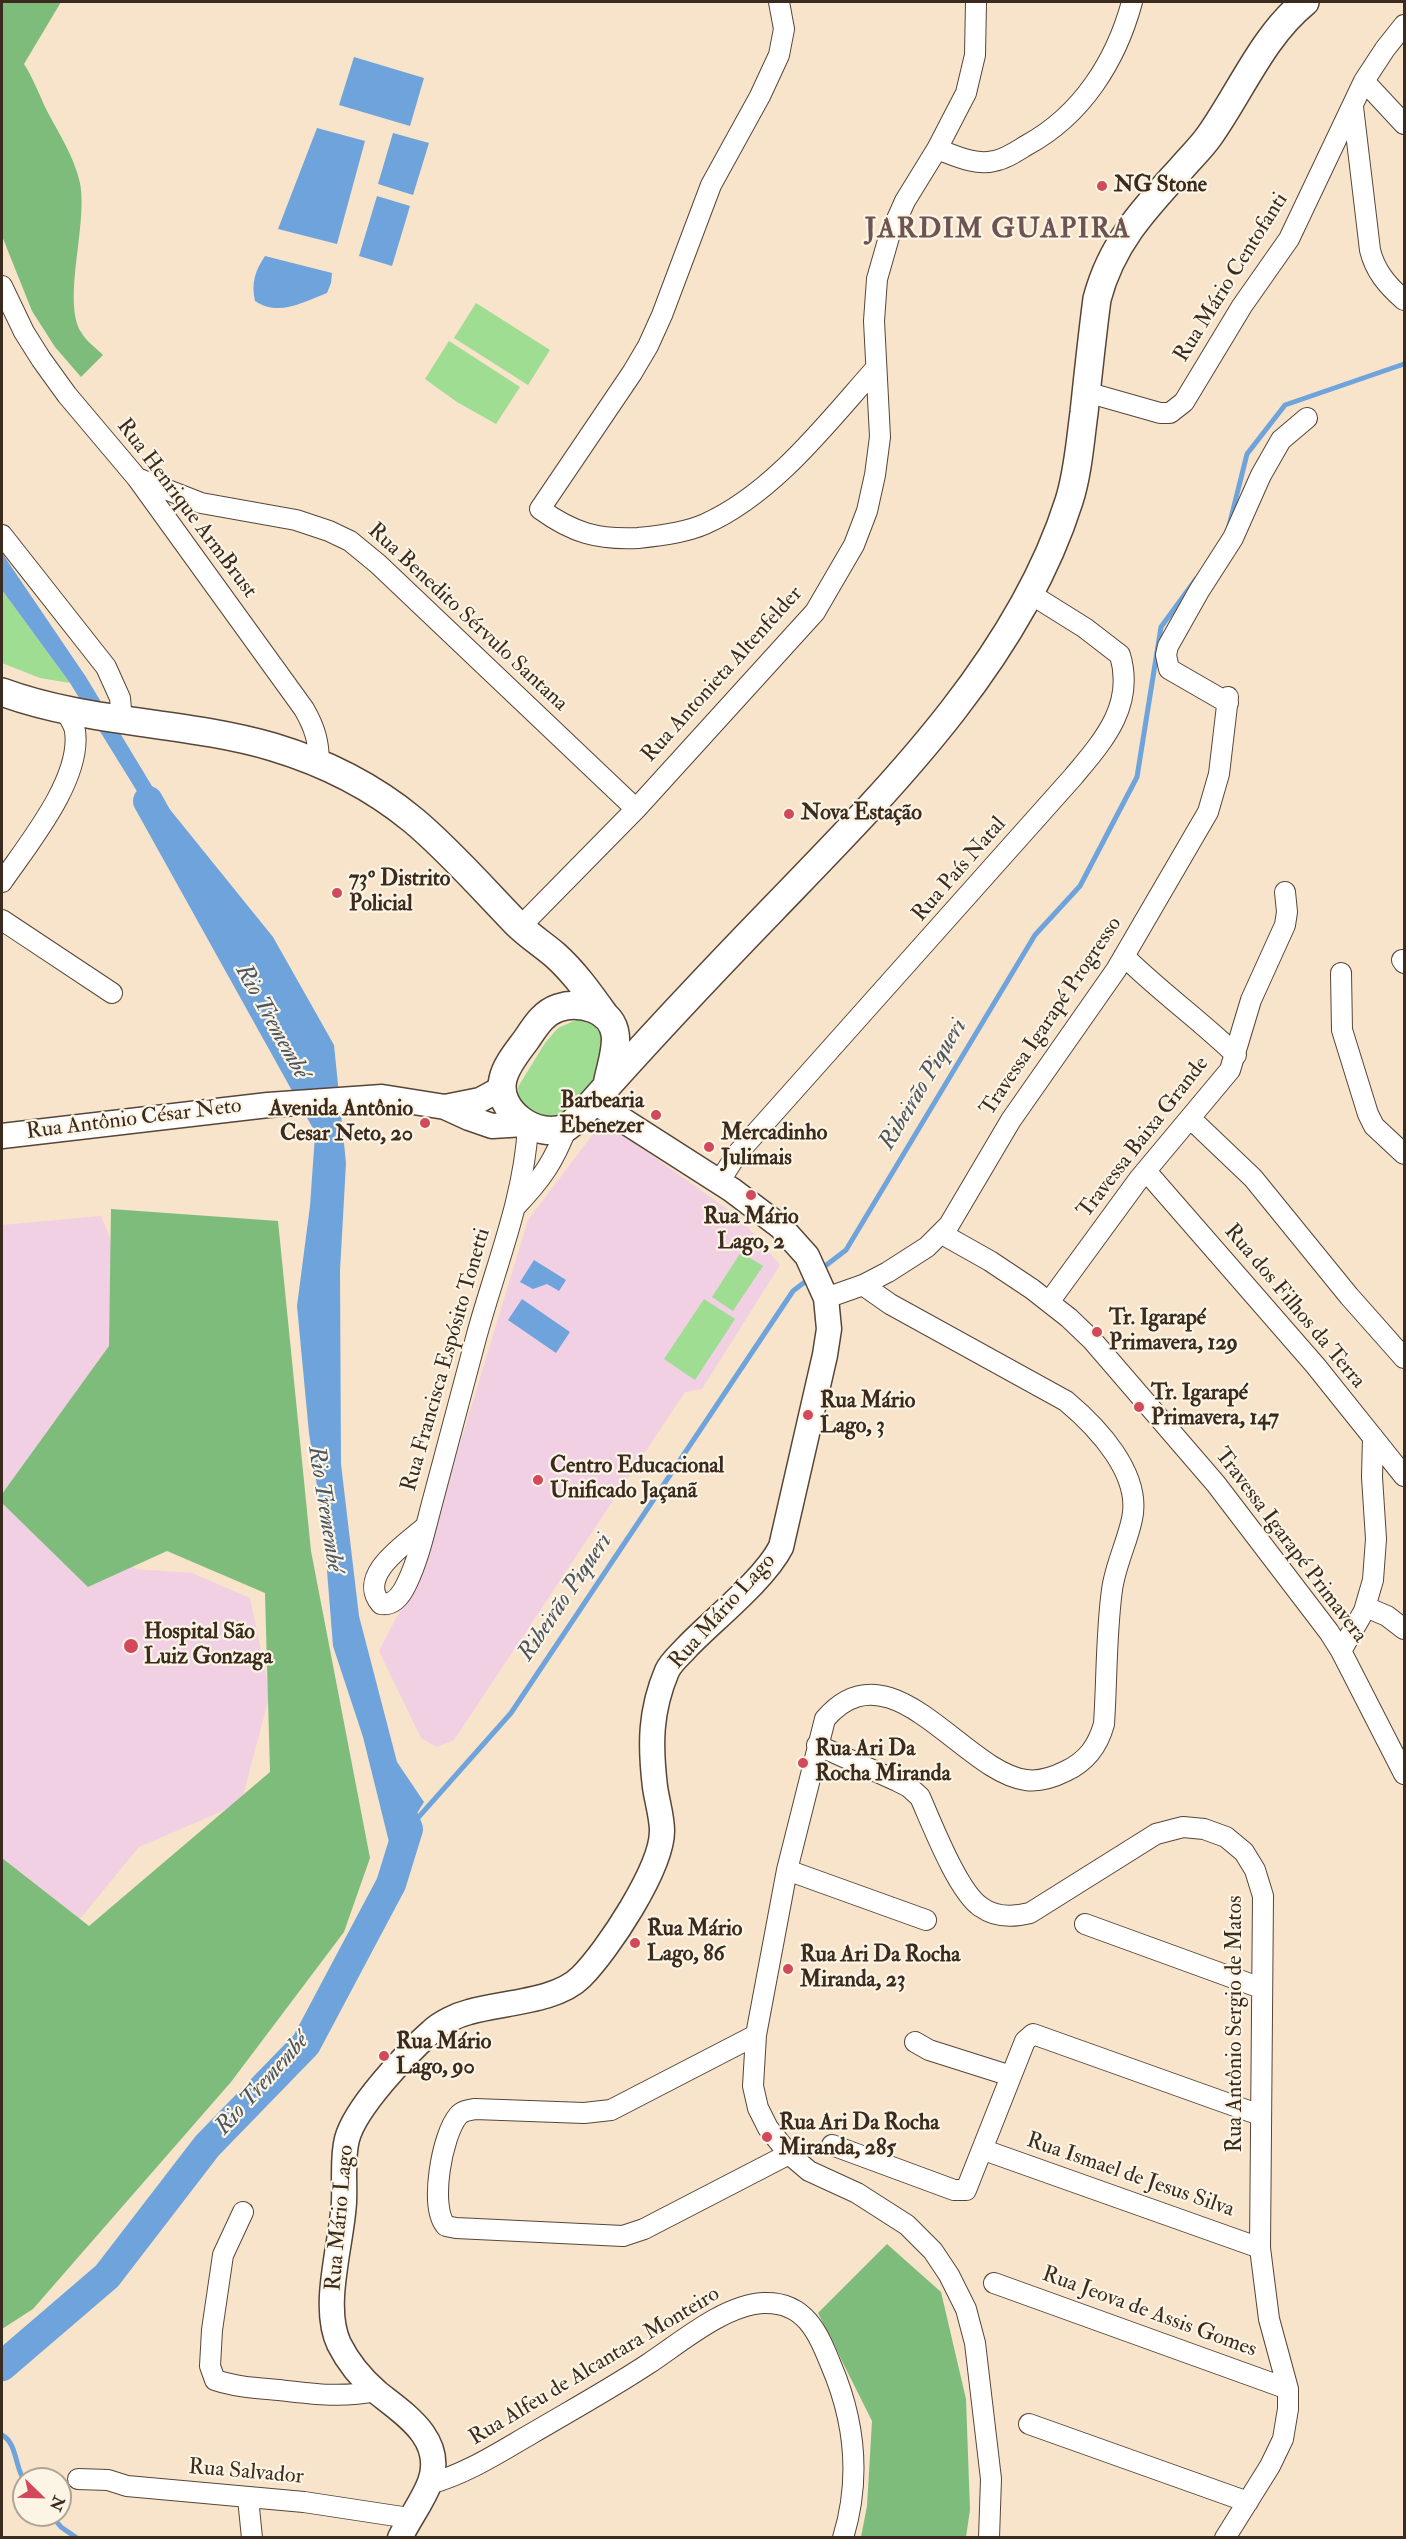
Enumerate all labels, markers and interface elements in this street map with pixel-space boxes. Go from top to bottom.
place label: NG Stone [1114,173,1207,199]
marker: NG Stone [1095,179,1109,193]
street label: Rua Mário Centofanti [1169,189,1295,367]
district label: JARDIM GUAPIRA [865,214,1131,248]
street label: Rua Henrique ArmBrust [110,414,262,604]
street label: Rua Benedito Sérvulo Santana [361,518,573,718]
street label: Rua Antonieta Altenfelder [637,582,809,768]
place label: Nova Estação [801,801,922,827]
marker: Nova Estação [782,807,796,821]
street label: Rua País Natal [907,812,1013,928]
place label: 73º Distrito Policial [349,867,450,918]
marker: 73º Distrito Policial [330,886,344,900]
street label: Travessa Igarapé Progresso [976,913,1128,1121]
water label: Rio Tremembé [228,960,314,1084]
water label: Ribeirão Piqueri [874,1014,974,1156]
street label: Travessa Baixa Grande [1073,1052,1215,1224]
place label: Barbearia Ebenezer [560,1089,644,1140]
street label: Rua Antônio César Neto [25,1094,243,1146]
place label: Avenida Antônio Cesar Neto, 20 [269,1097,413,1148]
marker: Barbearia Ebenezer [649,1108,663,1122]
marker: Avenida Antônio Cesar Neto, 20 [418,1116,432,1130]
place label: Mercadinho Julimais [721,1121,827,1172]
marker: Mercadinho Julimais [702,1140,716,1154]
marker: Rua Mário Lago, 2 [744,1188,758,1202]
place label: Rua Mário Lago, 2 [703,1205,799,1256]
street label: Rua dos Filhos da Terra [1218,1220,1370,1394]
street label: Rua Francisca Espósito Tonetti [397,1225,497,1495]
place label: Tr. Igarapé Primavera, 129 [1109,1306,1238,1358]
marker: Tr. Igarapé Primavera, 129 [1090,1325,1104,1339]
place label: Tr. Igarapé Primavera, 147 [1151,1381,1279,1432]
place label: Rua Mário Lago, 3 [820,1389,915,1440]
marker: Tr. Igarapé Primavera, 147 [1132,1400,1146,1414]
marker: Rua Mário Lago, 3 [801,1408,815,1422]
street label: Travessa Igarapé Primavera [1208,1443,1372,1649]
water label: Rio Tremembé [300,1444,348,1574]
place label: Centro Educacional Unificado Jaçanã [550,1454,724,1506]
marker: Centro Educacional Unificado Jaçanã [531,1473,545,1487]
water label: Ribeirão Piqueri [513,1529,619,1667]
street label: Rua Mário Lago [664,1549,782,1675]
place label: Hospital São Luiz Gonzaga [144,1620,272,1672]
marker: Hospital São Luiz Gonzaga [122,1637,140,1655]
place label: Rua Ari Da Rocha Miranda [815,1737,951,1789]
marker: Rua Ari Da Rocha Miranda [796,1756,810,1770]
street label: Rua Antônio Sergio de Matos [1223,1895,1249,2153]
place label: Rua Mário Lago, 86 [647,1917,742,1969]
marker: Rua Mário Lago, 86 [628,1936,642,1950]
place label: Rua Ari Da Rocha Miranda, 23 [800,1943,960,1994]
marker: Rua Ari Da Rocha Miranda, 23 [781,1962,795,1976]
water label: Rio Tremembé [210,2028,316,2142]
place label: Rua Mário Lago, 90 [396,2030,491,2082]
marker: Rua Mário Lago, 90 [377,2049,391,2063]
place label: Rua Ari Da Rocha Miranda, 285 [779,2111,939,2162]
street label: Rua Ismael de Jesus Silva [1023,2128,1237,2224]
marker: Rua Ari Da Rocha Miranda, 285 [760,2130,774,2144]
street label: Rua Mário Lago [321,2144,361,2292]
street label: Rua Jeova de Assis Gomes [1038,2262,1260,2364]
street label: Rua Alfeu de Alcantara Monteiro [465,2282,725,2452]
street label: Rua Salvador [187,2455,305,2491]
north arrow [12,2467,72,2527]
text: N [45,2493,69,2514]

